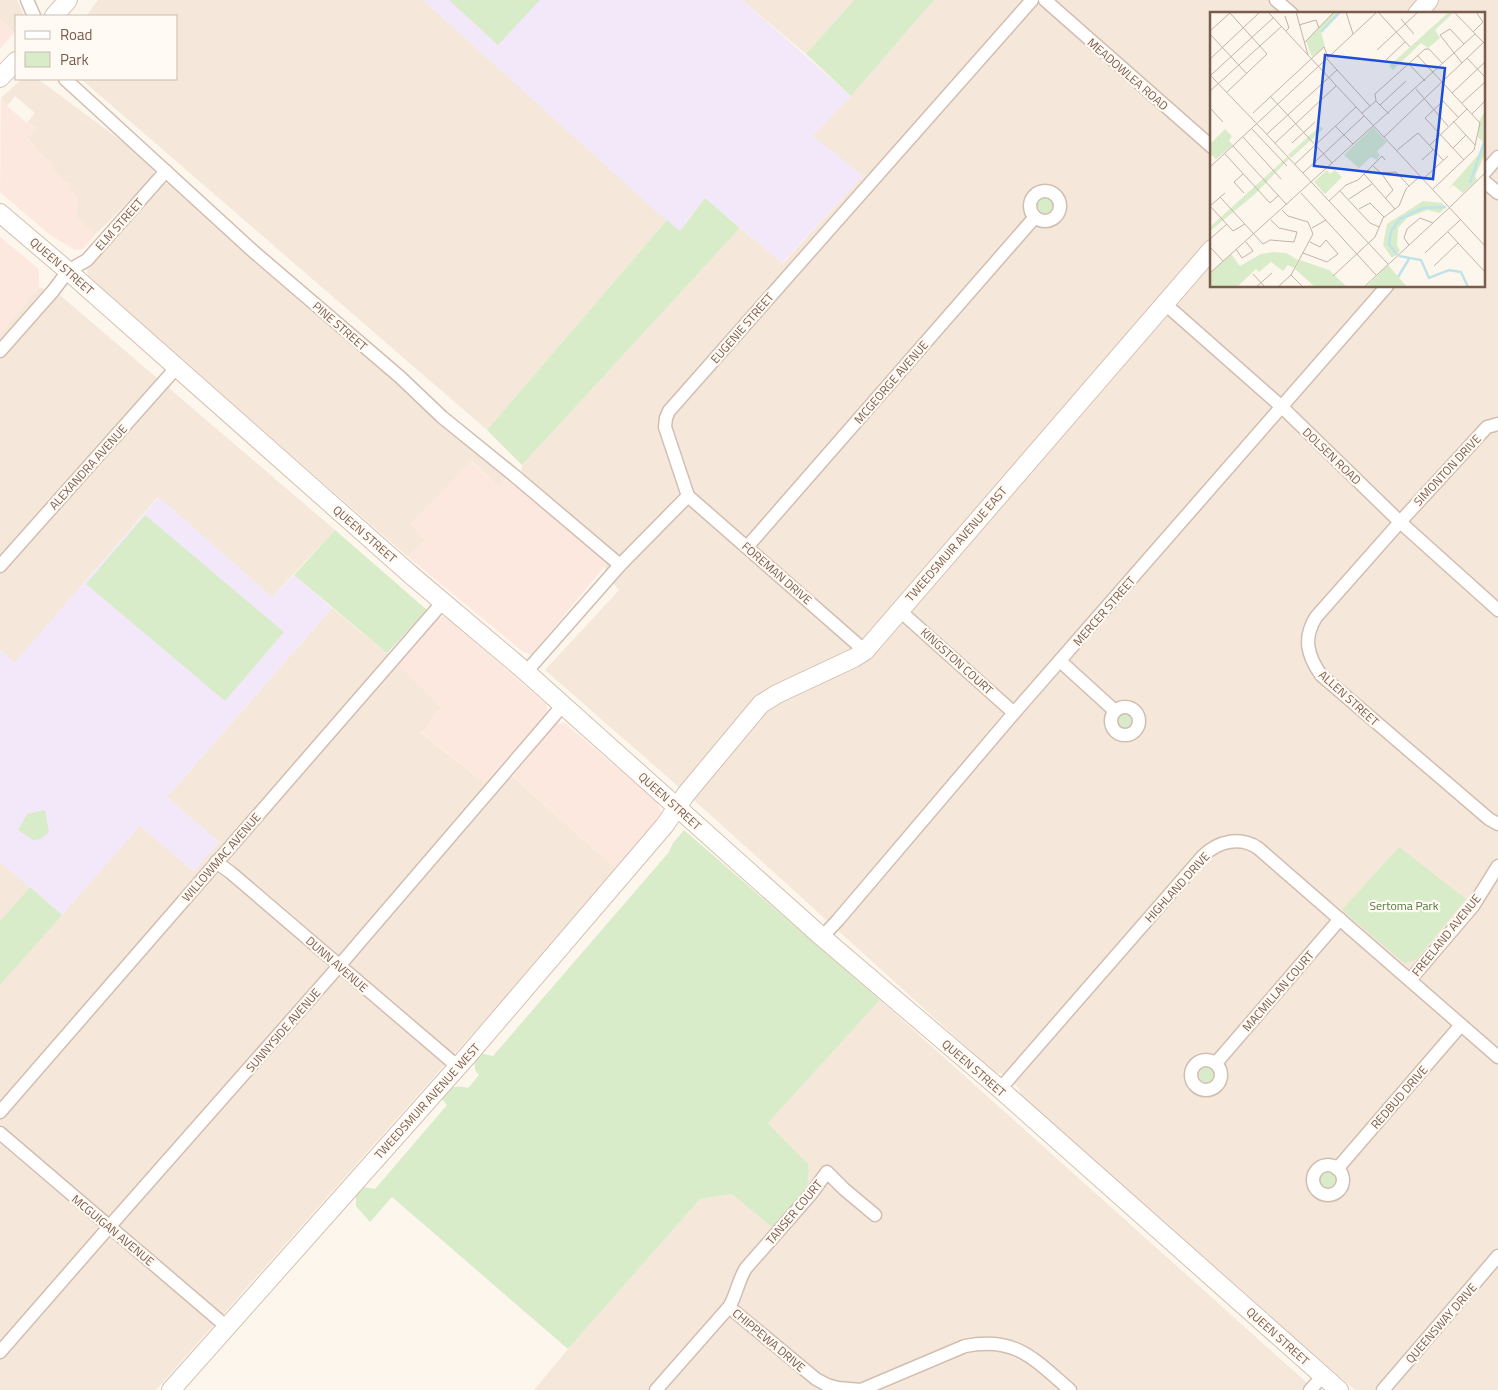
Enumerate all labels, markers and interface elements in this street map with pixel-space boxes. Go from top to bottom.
inset map [1210,12,1486,288]
legend [15,15,178,80]
text: Road [60,23,92,46]
street label: MEADOWLEA ROAD [1083,33,1173,115]
text: Park [60,48,89,71]
street label: ELM STREET [90,193,148,254]
street label: QUEEN STREET [26,233,99,300]
street label: EUGENIE STREET [706,288,779,368]
street label: PINE STREET [308,297,372,356]
street label: MCGEORGE AVENUE [849,336,933,428]
street label: ALEXANDRA AVENUE [44,420,132,514]
street label: DOLSEN ROAD [1298,423,1366,489]
street label: SIMONTON DRIVE [1409,430,1486,510]
street label: TWEEDSMUIR AVENUE EAST [901,482,1012,606]
street label: QUEEN STREET [329,501,402,568]
street label: FOREMAN DRIVE [738,537,817,609]
street label: MERCER STREET [1068,571,1140,650]
street label: KINGSTON COURT [916,623,998,699]
street label: ALLEN STREET [1314,666,1384,731]
street label: QUEEN STREET [634,767,706,835]
street label: WILLOWMAC AVENUE [177,808,265,906]
street label: HIGHLAND DRIVE [1140,847,1214,927]
street label: FREELAND AVENUE [1407,889,1485,980]
park label: Sertoma Park [1370,896,1439,915]
street label: DUNN AVENUE [302,931,373,997]
street label: MACMILLAN COURT [1237,946,1319,1036]
street label: SUNNYSIDE AVENUE [241,983,325,1076]
street label: QUEEN STREET [938,1035,1011,1102]
street label: TWEEDSMUIR AVENUE WEST [369,1038,485,1163]
street label: REDBUD DRIVE [1366,1061,1432,1133]
street label: TANSER COURT [761,1175,827,1249]
street label: MCGUIGAN AVENUE [68,1190,159,1271]
street label: QUEENSWAY DRIVE [1401,1278,1482,1367]
street label: QUEEN STREET [1242,1302,1314,1370]
street label: CHIPPEWA DRIVE [728,1304,810,1377]

